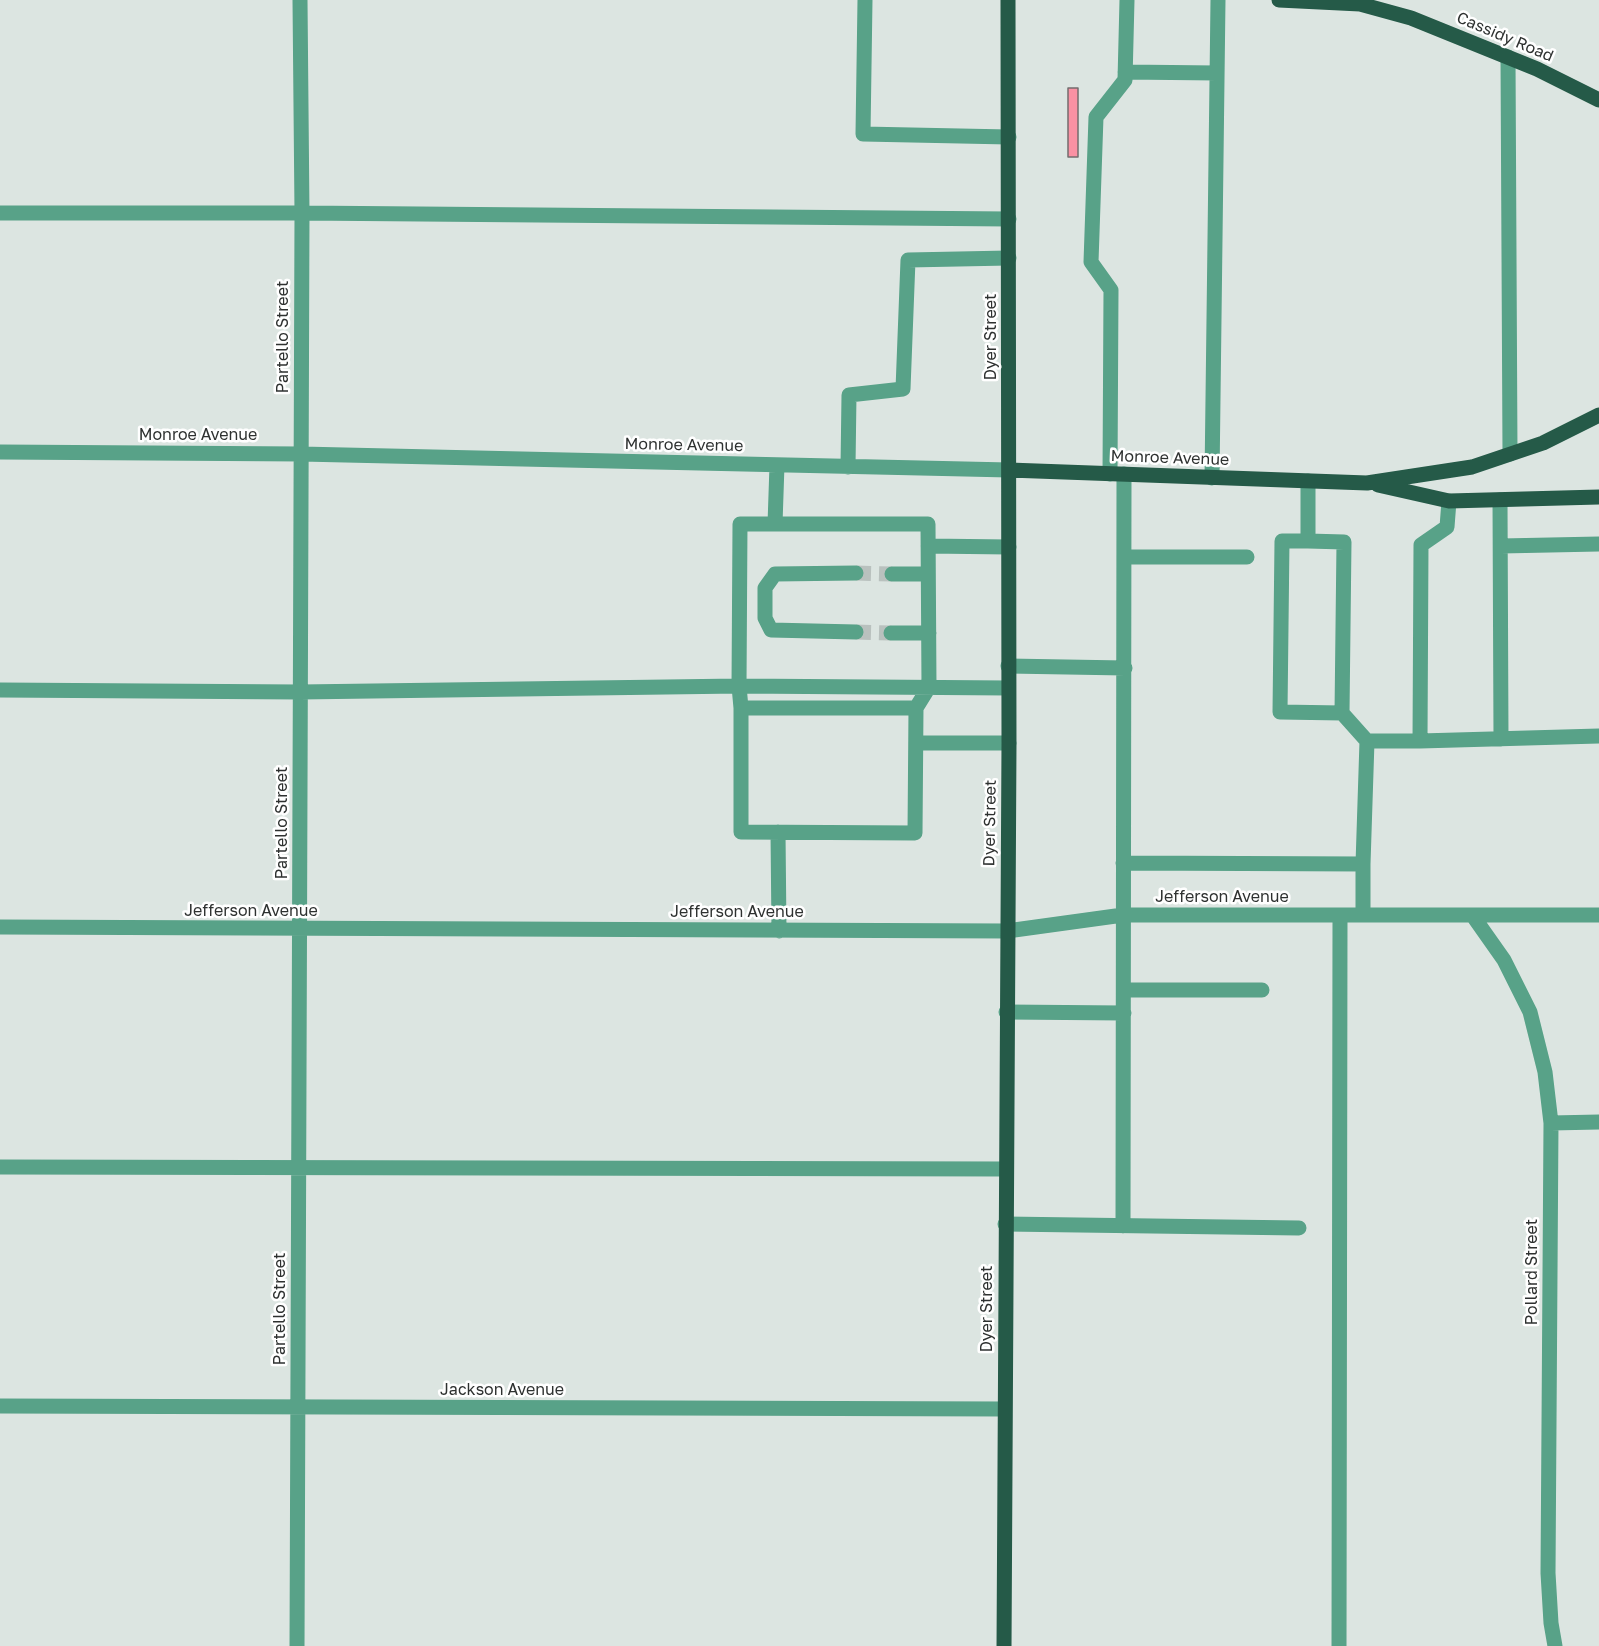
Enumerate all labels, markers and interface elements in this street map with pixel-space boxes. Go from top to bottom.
street label: Cassidy Road [1454,8,1556,66]
street label: Partello Street [273,281,293,393]
street label: Dyer Street [981,294,1001,380]
street label: Monroe Avenue [139,425,257,445]
street label: Monroe Avenue [625,434,743,456]
street label: Monroe Avenue [1110,446,1230,470]
street label: Partello Street [272,767,292,879]
street label: Dyer Street [980,779,1000,867]
street label: Jefferson Avenue [1155,887,1289,907]
street label: Jefferson Avenue [184,901,318,921]
street label: Jefferson Avenue [670,902,804,922]
street label: Pollard Street [1522,1219,1542,1325]
street label: Partello Street [270,1253,290,1365]
street label: Dyer Street [977,1266,997,1352]
street label: Jackson Avenue [440,1380,564,1400]

